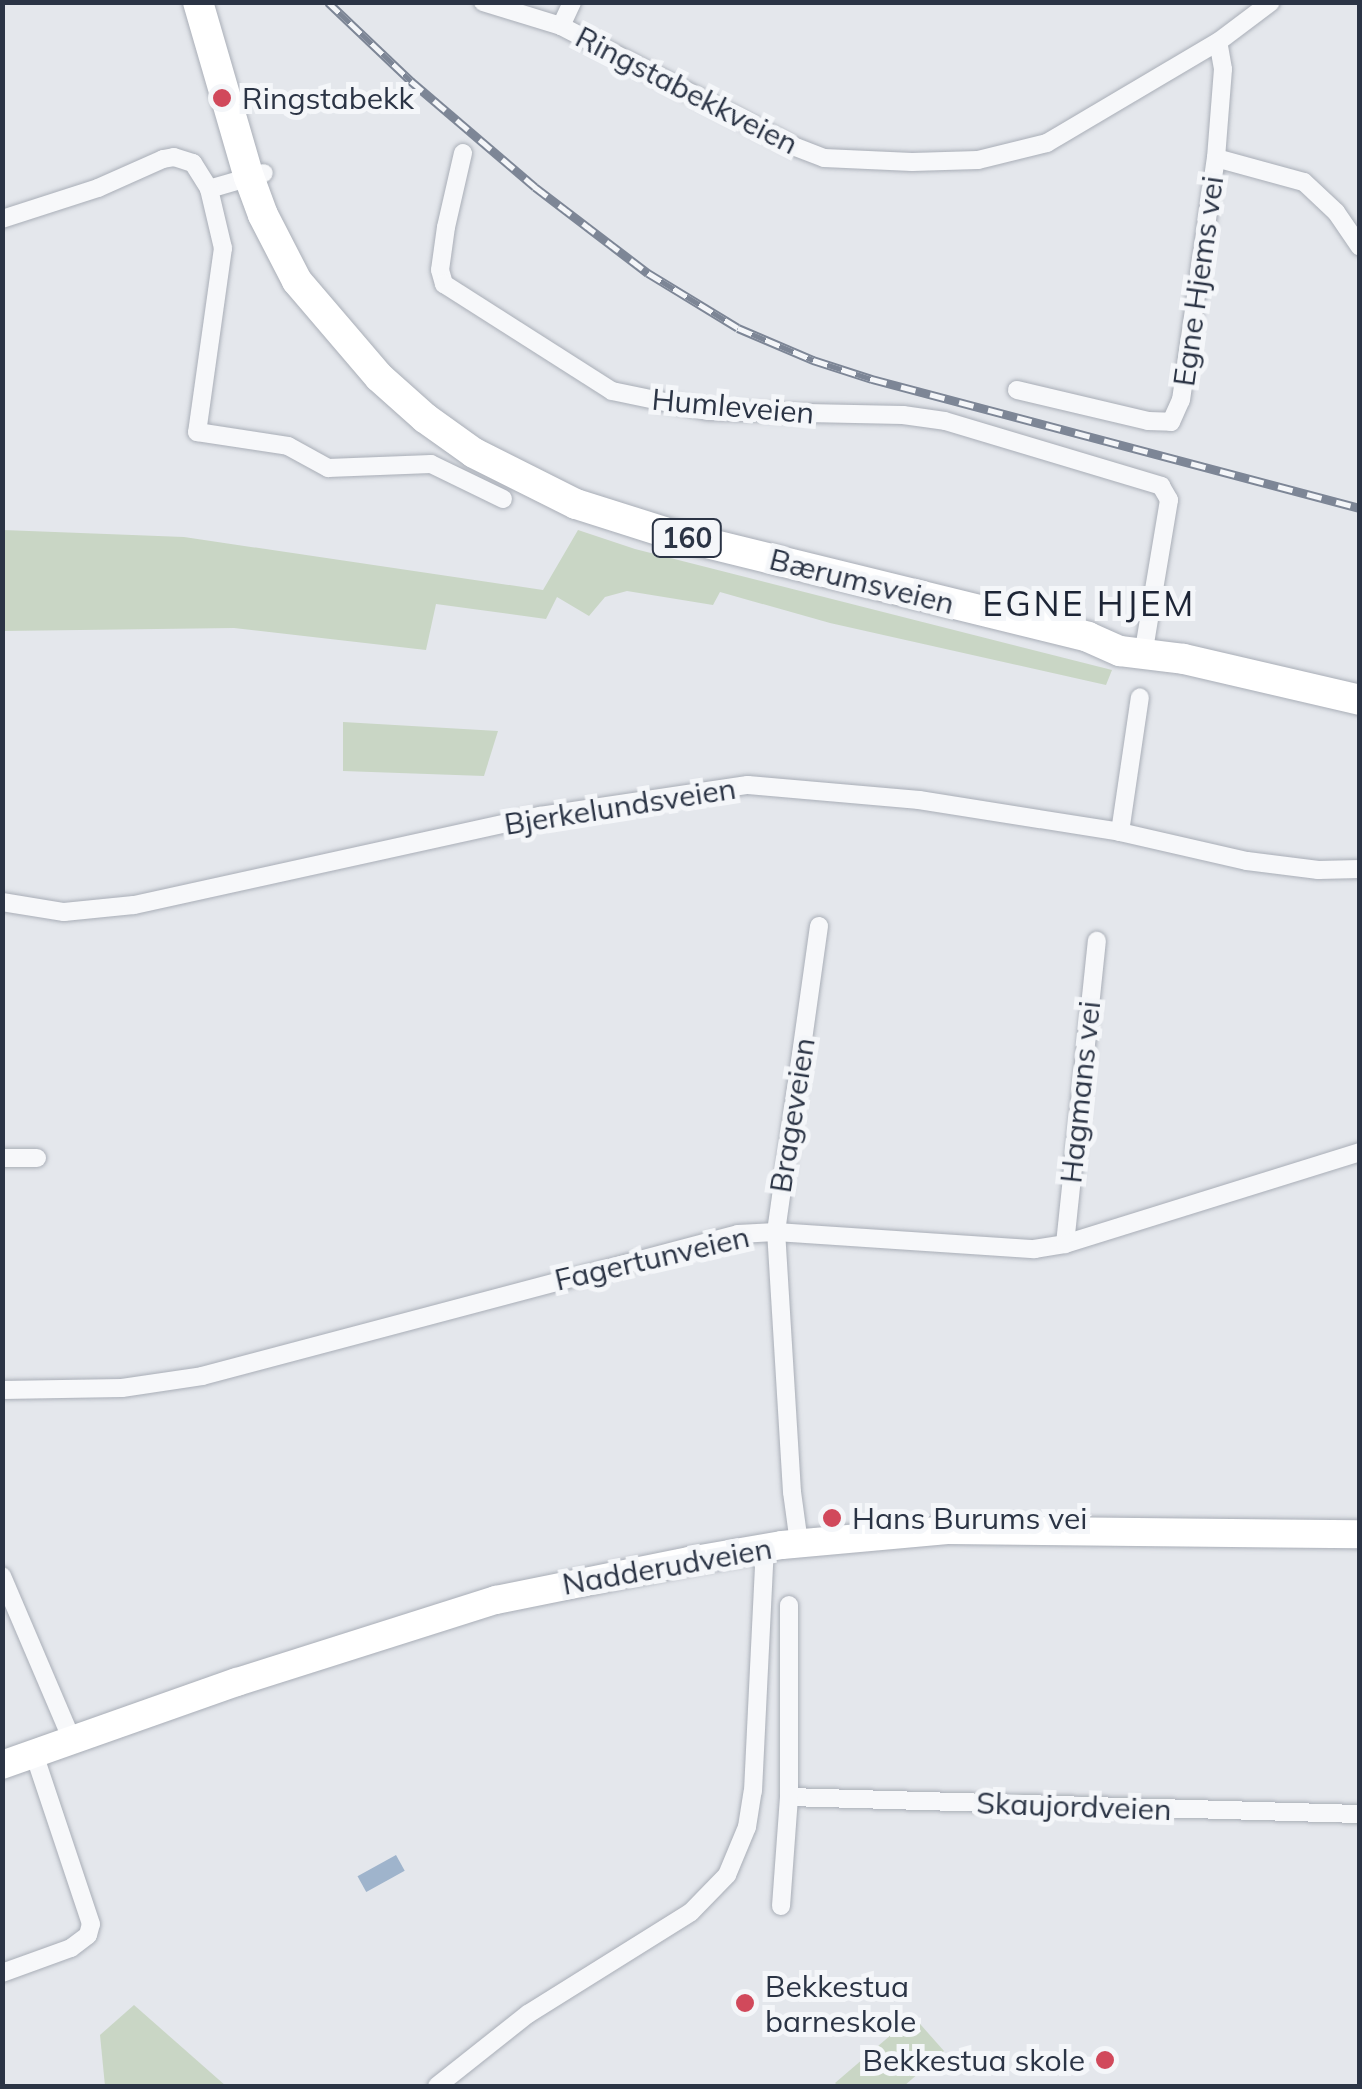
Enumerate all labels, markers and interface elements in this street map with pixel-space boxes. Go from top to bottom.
street label: Ringstabekkveien [570,18,804,162]
place label: Ringstabekk [242,80,414,116]
marker: Ringstabekk [211,87,233,109]
street label: Egne Hjems vei [1165,174,1231,388]
street label: Humleveien [650,381,816,431]
road number: 160 [650,515,724,561]
street label: Bærumsveien [766,541,958,621]
district label: EGNE HJEM [982,582,1196,624]
street label: Bjerkelundsveien [502,770,738,842]
street label: Hagmans vei [1053,999,1107,1185]
street label: Brageveien [762,1035,822,1195]
street label: Fagertunveien [551,1218,753,1298]
place label: Hans Burums vei [852,1500,1087,1536]
marker: Hans Burums vei [821,1507,843,1529]
street label: Nadderudveien [559,1530,775,1602]
street label: Skaujordveien [976,1785,1172,1827]
place label: Bekkestua barneskole [765,1968,916,2038]
marker: Bekkestua barneskole [734,1992,756,2014]
place label: Bekkestua skole [863,2042,1085,2078]
marker: Bekkestua skole [1094,2049,1116,2071]

